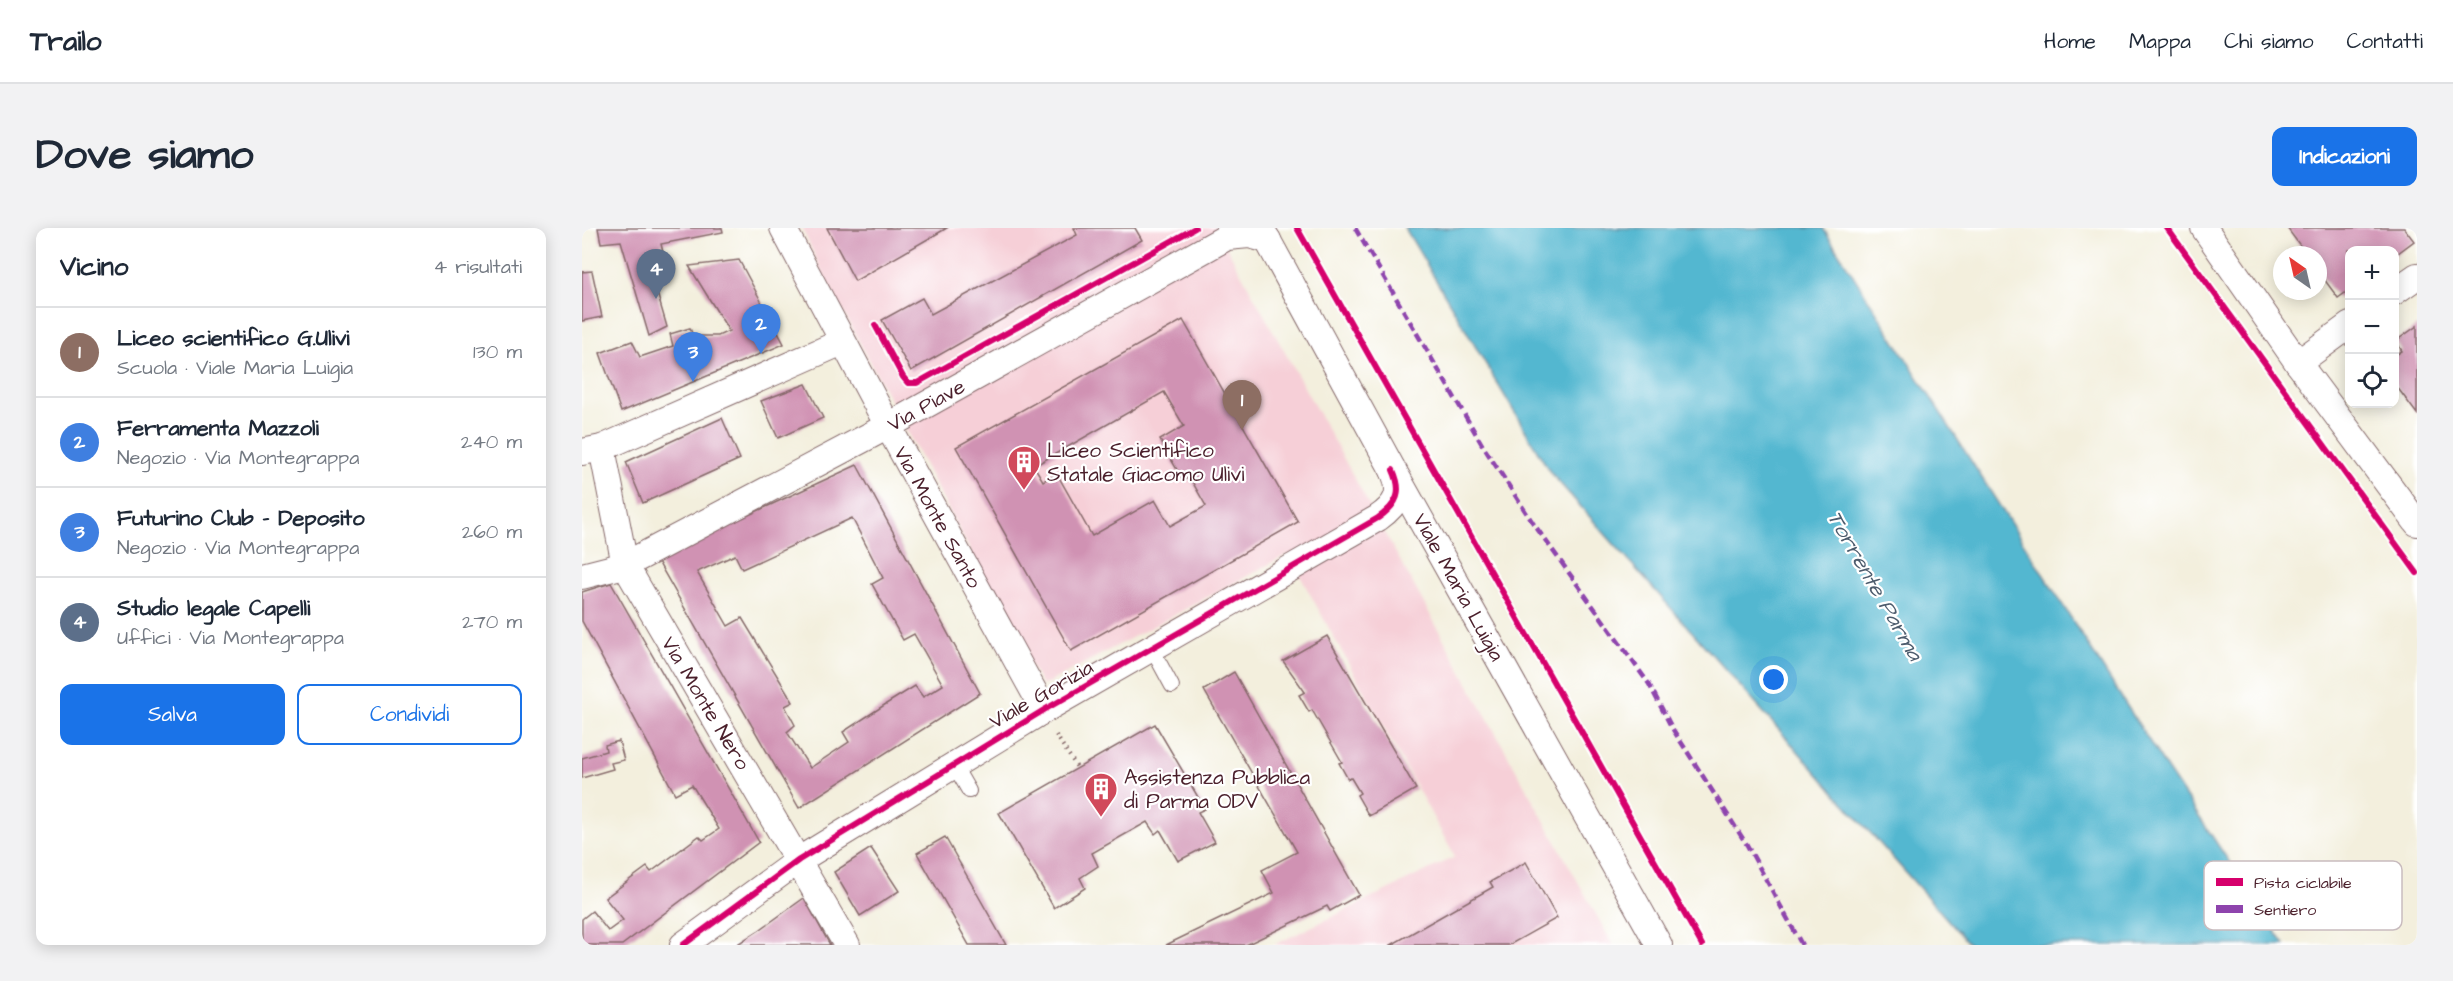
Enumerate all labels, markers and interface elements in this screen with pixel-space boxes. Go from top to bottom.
text: Trailo [30,22,102,61]
text: Home [2044,27,2096,56]
text: Mappa [2129,27,2191,56]
text: Chi siamo [2224,27,2313,56]
text: Contatti [2346,27,2423,56]
text: Dove siamo [36,127,253,185]
button: Indicazioni [2272,127,2417,186]
north arrow [2273,246,2327,300]
map controls [2345,246,2399,408]
button: + [2345,246,2399,300]
text: Vicino [60,249,128,285]
pin: 4 [636,250,676,299]
text: 4 risultati [434,253,522,281]
button: − [2345,300,2399,354]
pin: 2 [742,304,780,354]
text: Liceo scientifico G.Ulivi [117,323,350,354]
pin: 3 [674,332,712,382]
text: 1 [78,338,81,366]
text: 130 m [473,338,522,366]
text: Scuola · Viale Maria Luigia [117,354,353,382]
button: locate [2345,354,2399,408]
street label: Via Piave [882,372,970,439]
pin: 1 [1222,380,1262,430]
text: Ferramenta Mazzoli [117,413,319,444]
text: 2 [74,428,85,456]
text: 240 m [461,428,522,456]
place label: Liceo Scientifico Statale Giacomo Ulivi [1047,436,1244,489]
street label: Via Monte Santo [886,441,989,594]
text: Negozio · Via Montegrappa [117,444,359,472]
building icon: Liceo Scientifico Statale Giacomo Ulivi [1006,444,1042,491]
text: Futurino Club - Deposito [117,503,365,534]
water label: Torrente Parma [1819,505,1931,668]
street label: Viale Maria Luigia [1404,508,1511,668]
text: 3 [74,518,85,546]
text: 260 m [462,518,522,546]
text: Negozio · Via Montegrappa [117,534,359,562]
text: Studio legale Capelli [117,593,310,624]
text: 4 [73,608,86,636]
text: 270 m [462,608,522,636]
text: Uffici · Via Montegrappa [117,624,344,652]
street label: Via Monte Nero [654,631,757,776]
street label: Viale Gorizia [984,653,1099,736]
your location [1759,665,1788,694]
button: Salva [60,684,285,745]
button: Condividi [297,684,522,745]
place label: Assistenza Pubblica di Parma ODV [1124,763,1311,816]
building icon: Assistenza Pubblica di Parma ODV [1083,771,1119,818]
legend [2204,861,2402,930]
text: Pista ciclabile [2254,872,2352,894]
text: Sentiero [2254,899,2316,921]

